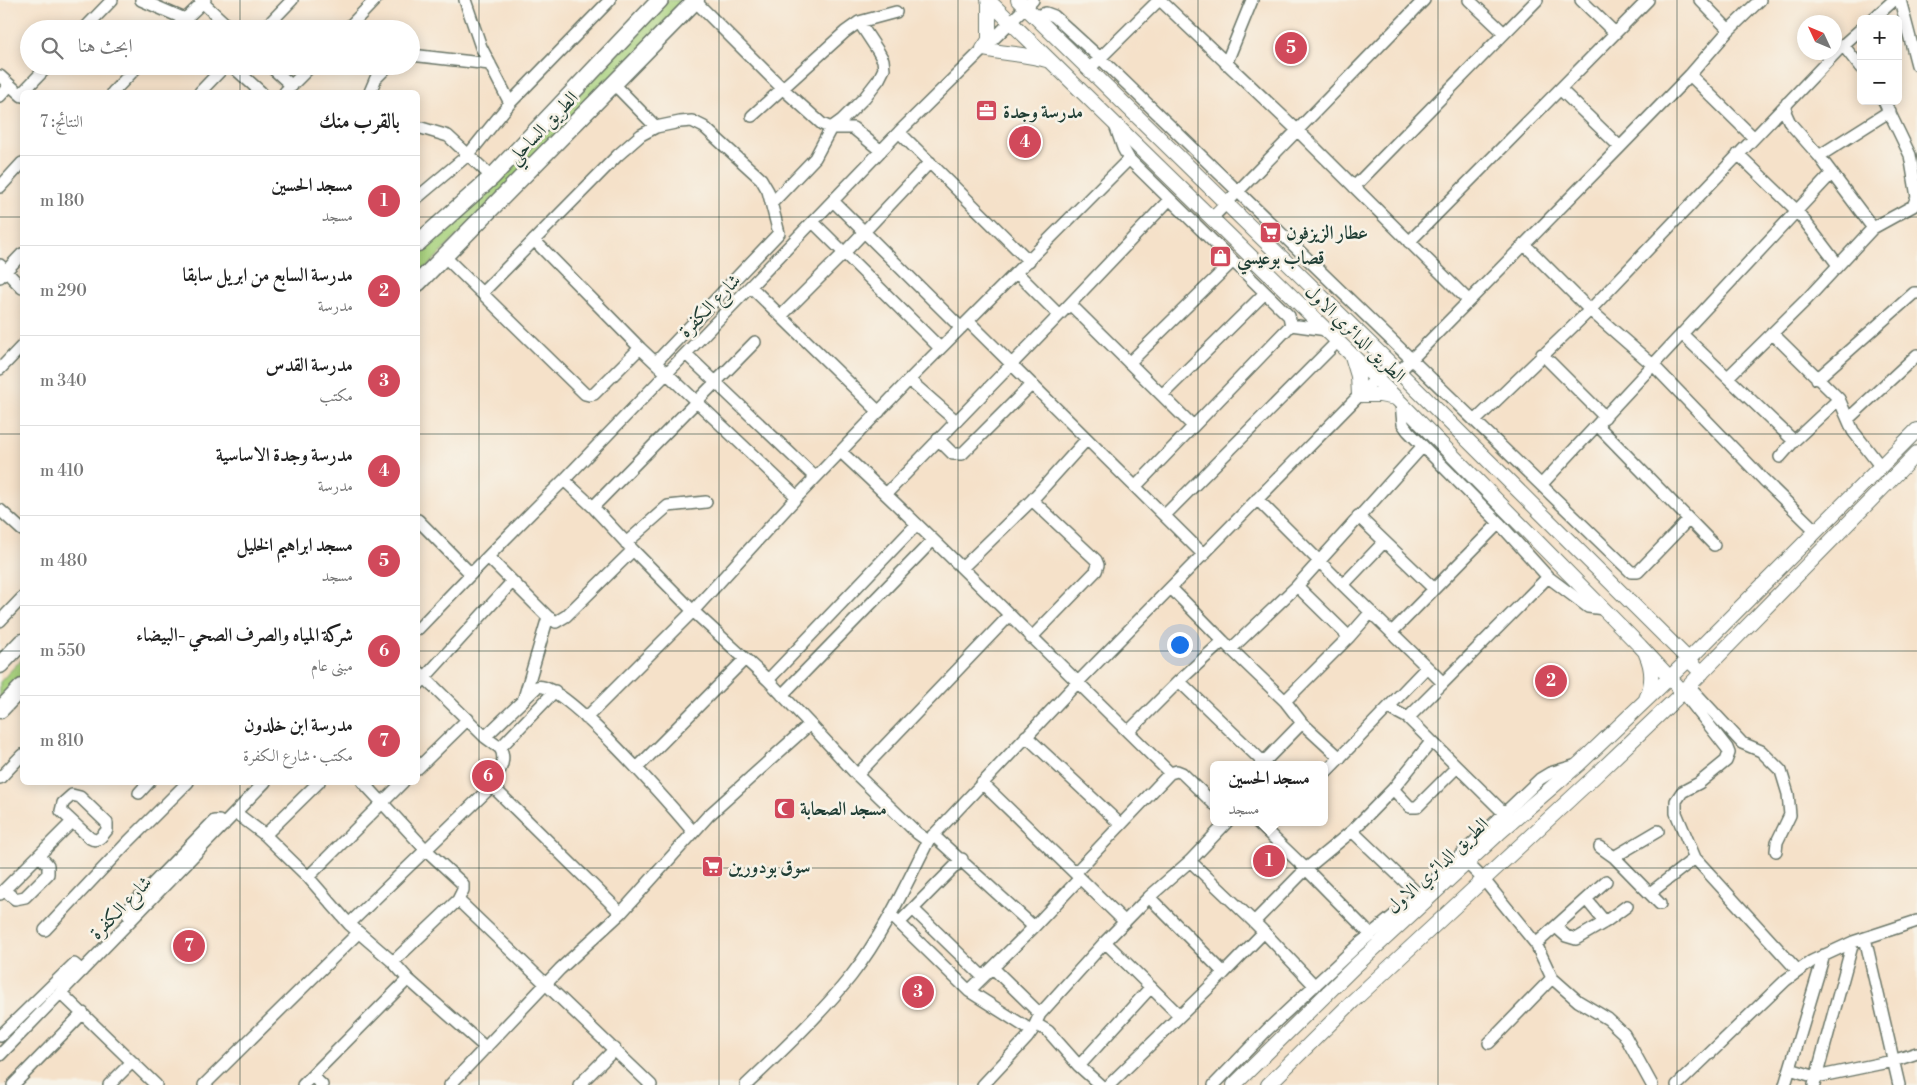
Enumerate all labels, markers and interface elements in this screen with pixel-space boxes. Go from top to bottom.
north arrow [1797,15,1842,60]
map controls [1857,15,1902,105]
button: + [1857,15,1902,60]
search box [20,20,420,75]
pin: 5 [1275,29,1307,67]
icon: search [38,34,66,62]
text: ابحث هنا [78,34,133,58]
button: − [1857,60,1902,105]
street label: الطريق الساحلي [502,86,588,173]
office icon: مدرسة وجدة [975,99,999,123]
place label: مدرسة وجدة [1003,100,1083,124]
text: بالقرب منك [319,109,400,135]
text: النتائج: 7 [40,112,83,132]
pin: 4 [1009,123,1041,161]
text: مسجد الحسين [271,173,353,197]
text: 180 m [40,191,84,211]
text: 1 [380,191,388,211]
text: مسجد [322,206,353,226]
supermarket icon: عطار الزيزفون [1258,220,1282,244]
place label: عطار الزيزفون [1286,221,1368,245]
shop icon: قصاب بوعيسي [1209,245,1233,269]
place label: قصاب بوعيسي [1237,246,1325,275]
text: مدرسة السابع من ابريل سابقا [183,263,353,287]
street label: شارع الكفرة [673,269,748,345]
street label: الطريق الدائري الاول [1298,280,1411,390]
text: 290 m [40,281,87,301]
text: 2 [379,281,389,301]
text: مدرسة [318,296,353,316]
text: مدرسة القدس [266,353,353,377]
text: 340 m [40,371,87,391]
text: 3 [379,371,389,391]
text: مكتب [319,386,353,406]
text: مدرسة وجدة الاساسية [216,443,353,467]
text: 410 m [40,461,84,481]
text: 4 [379,461,389,481]
text: مدرسة [318,476,353,496]
text: مسجد ابراهيم الخليل [236,533,353,557]
text: 480 m [40,551,87,571]
text: 5 [379,551,389,571]
text: مسجد [322,566,353,586]
text: شركة المياه والصرف الصحي -البيضاء [136,623,353,647]
your location [1167,632,1193,658]
text: 550 m [40,641,86,661]
text: 6 [379,641,389,661]
text: مبنى عام [311,656,353,676]
pin: 2 [1535,662,1567,700]
text: مدرسة ابن خلدون [244,713,353,737]
text: 810 m [40,731,84,751]
text: 7 [379,731,389,751]
text: مكتب · شارع الكفرة [243,746,353,766]
pin: 6 [472,757,504,795]
popup [1210,761,1328,826]
text: مسجد الحسين [1228,766,1310,790]
mosque icon: مسجد الصحابة [772,796,796,820]
place label: مسجد الصحابة [800,797,887,821]
text: مسجد [1228,799,1260,819]
street label: الطريق الدائري الاول [1382,812,1496,921]
pin: 1 [1253,842,1285,880]
supermarket icon: سوق بودورين [700,854,724,878]
place label: سوق بودورين [728,855,811,879]
street label: شارع الكفرة [84,871,159,947]
pin: 7 [173,927,205,965]
pin: 3 [902,973,934,1011]

